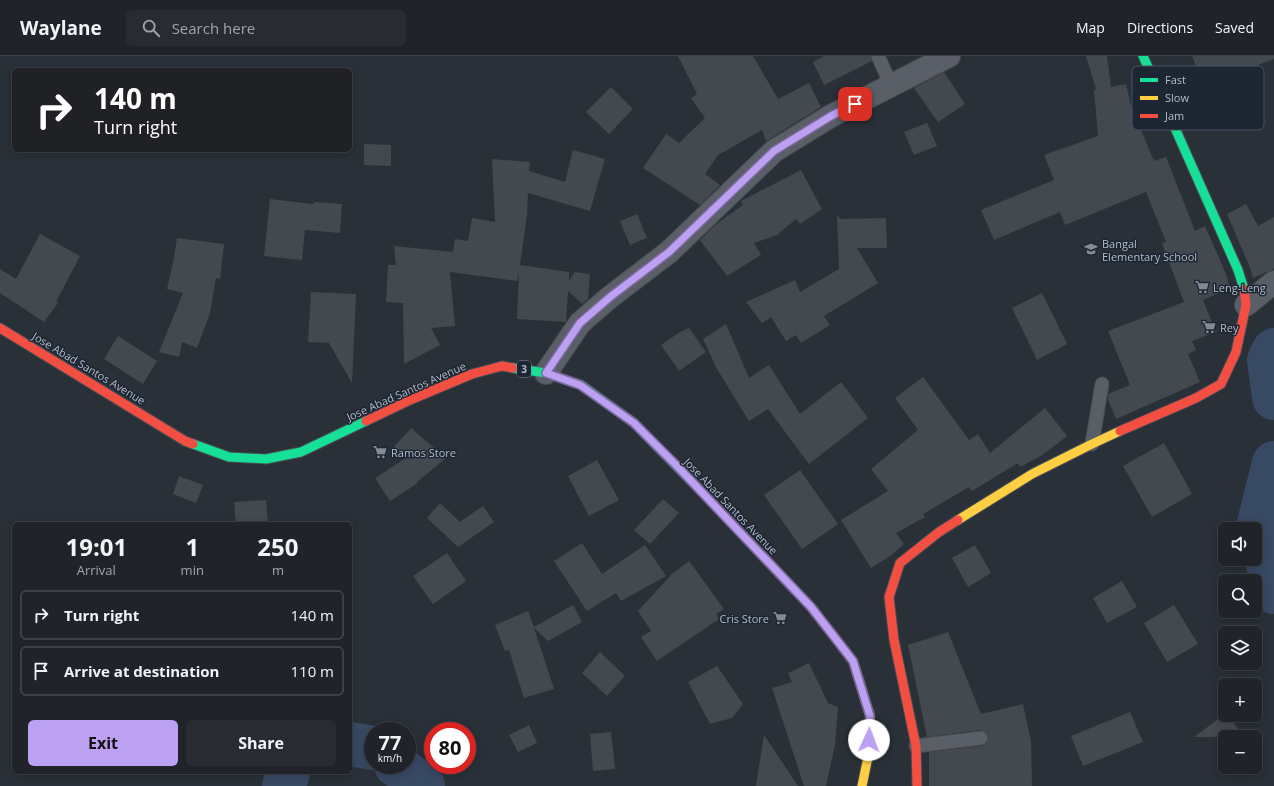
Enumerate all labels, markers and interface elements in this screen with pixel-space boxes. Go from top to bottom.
search box [126,10,406,46]
text: Waylane [20,15,102,41]
icon: search [140,17,162,39]
text: Search here [172,18,255,38]
text: Map [1076,18,1105,37]
text: Directions [1127,18,1193,37]
text: Saved [1215,18,1254,37]
legend [1132,66,1264,130]
text: Fast [1165,72,1186,87]
text: 140 m [94,79,177,117]
icon: right [28,84,80,136]
pin [838,87,872,121]
text: Slow [1165,90,1189,105]
icon: arrive [844,93,866,115]
text: Jam [1164,108,1184,123]
text: Turn right [94,115,177,139]
place label: Bangal Elementary School [1102,236,1197,264]
school or university icon: Bangal Elementary School [1083,241,1099,257]
supermarket icon: Leng-Leng [1194,279,1210,295]
place label: Leng-Leng [1213,280,1266,295]
supermarket icon: Rey [1201,319,1217,335]
place label: Rey [1220,320,1239,335]
street label: Jose Abad Santos Avenue [29,328,148,408]
street label: Jose Abad Santos Avenue [343,358,468,425]
road number: 3 [517,361,531,377]
supermarket icon: Ramos Store [372,444,388,460]
place label: Ramos Store [391,445,456,460]
street label: Jose Abad Santos Avenue [680,454,781,558]
map controls [1218,522,1262,774]
button: sound [1218,522,1262,566]
text: 19:01 [65,530,127,563]
text: 1 [185,530,199,563]
text: 250 [257,530,299,563]
text: Arrival [77,561,116,579]
text: min [181,561,204,579]
text: m [272,561,284,579]
button: search [1218,574,1262,618]
icon: right [30,604,52,626]
text: Turn right [64,605,139,625]
text: 140 m [290,605,334,625]
supermarket icon: Cris Store [772,610,788,626]
place label: Cris Store [719,611,769,626]
button: layers [1218,626,1262,670]
icon: arrive [30,660,52,682]
text: Arrive at destination [64,661,219,681]
text: 110 m [290,661,334,681]
button: + [1218,678,1262,722]
position arrow [848,719,890,761]
button: Exit [28,720,178,766]
button: Share [186,720,336,766]
speed limit sign: 80 [424,722,476,774]
text: 77 [379,729,401,756]
button: − [1218,730,1262,774]
text: km/h [378,751,402,765]

